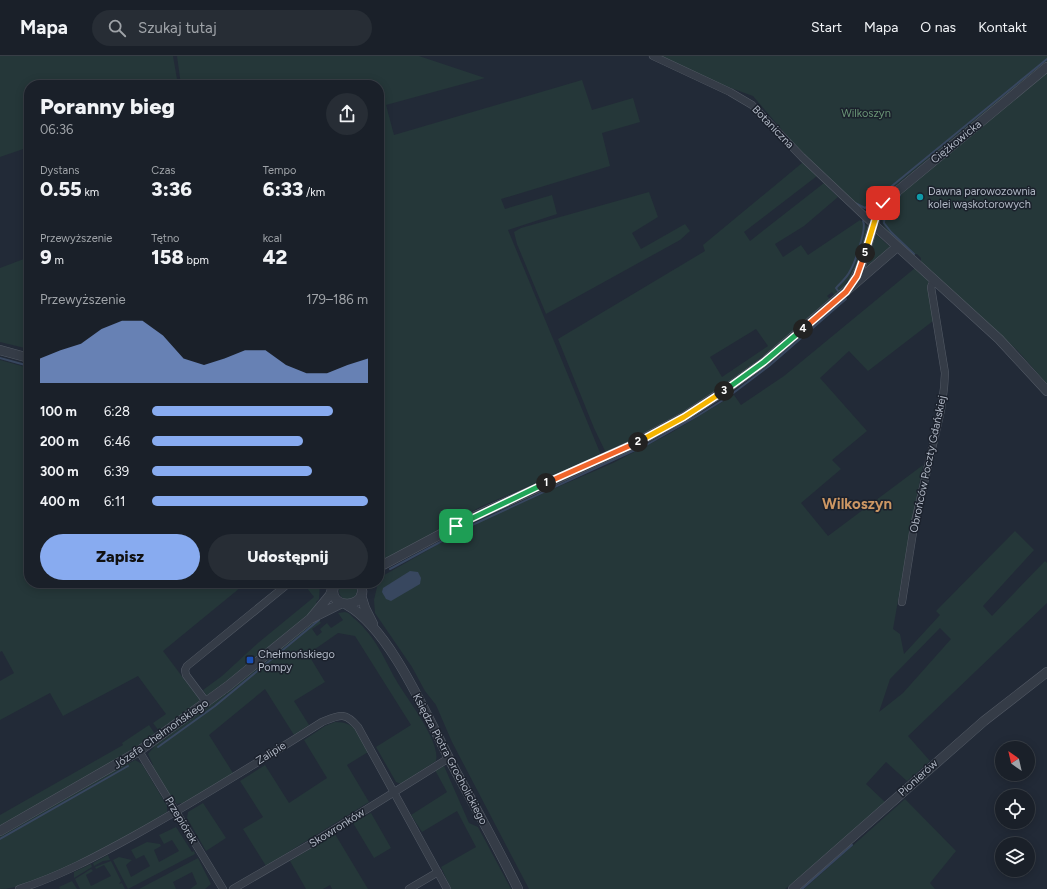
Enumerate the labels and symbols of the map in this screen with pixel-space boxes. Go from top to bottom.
street label: Botaniczna [749,103,797,151]
park label: Wilkoszyn [841,107,891,120]
street label: Ciężkowicka [928,118,984,166]
place label: Dawna parowozownia kolei wąskotorowych [928,185,1036,211]
pin [866,186,900,220]
marker: Dawna parowozownia kolei wąskotorowych [915,192,925,202]
pin: 5 [855,243,875,263]
pin: 4 [793,319,813,339]
pin: 3 [714,381,734,401]
street label: Obrońców Poczty Gdańskiej [907,394,949,534]
pin: 2 [628,432,648,452]
pin: 1 [536,473,556,493]
district label: Wilkoszyn [822,495,892,513]
pin [439,509,473,543]
place label: Chełmońskiego Pompy [258,648,335,674]
marker: Chełmońskiego Pompy [245,655,255,665]
street label: Księdza Piotra Grocholickiego [410,691,490,827]
street label: Józefa Chełmońskiego [111,696,211,772]
street label: Zalipie [254,739,288,767]
north arrow [995,741,1035,781]
street label: Pionierów [896,757,941,799]
street label: Przepiórek [162,794,200,846]
street label: Skowronków [307,806,368,850]

